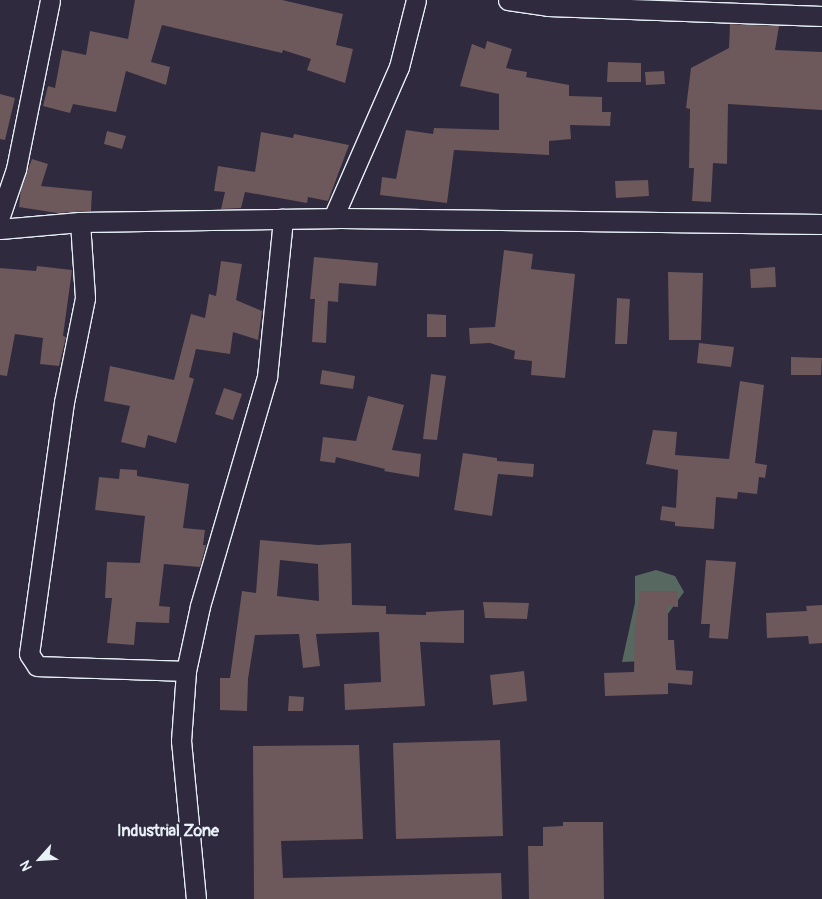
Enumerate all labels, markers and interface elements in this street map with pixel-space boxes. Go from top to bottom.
district label: Industrial Zone [117,821,219,841]
north arrow [15,834,65,884]
text: N [16,858,36,874]

